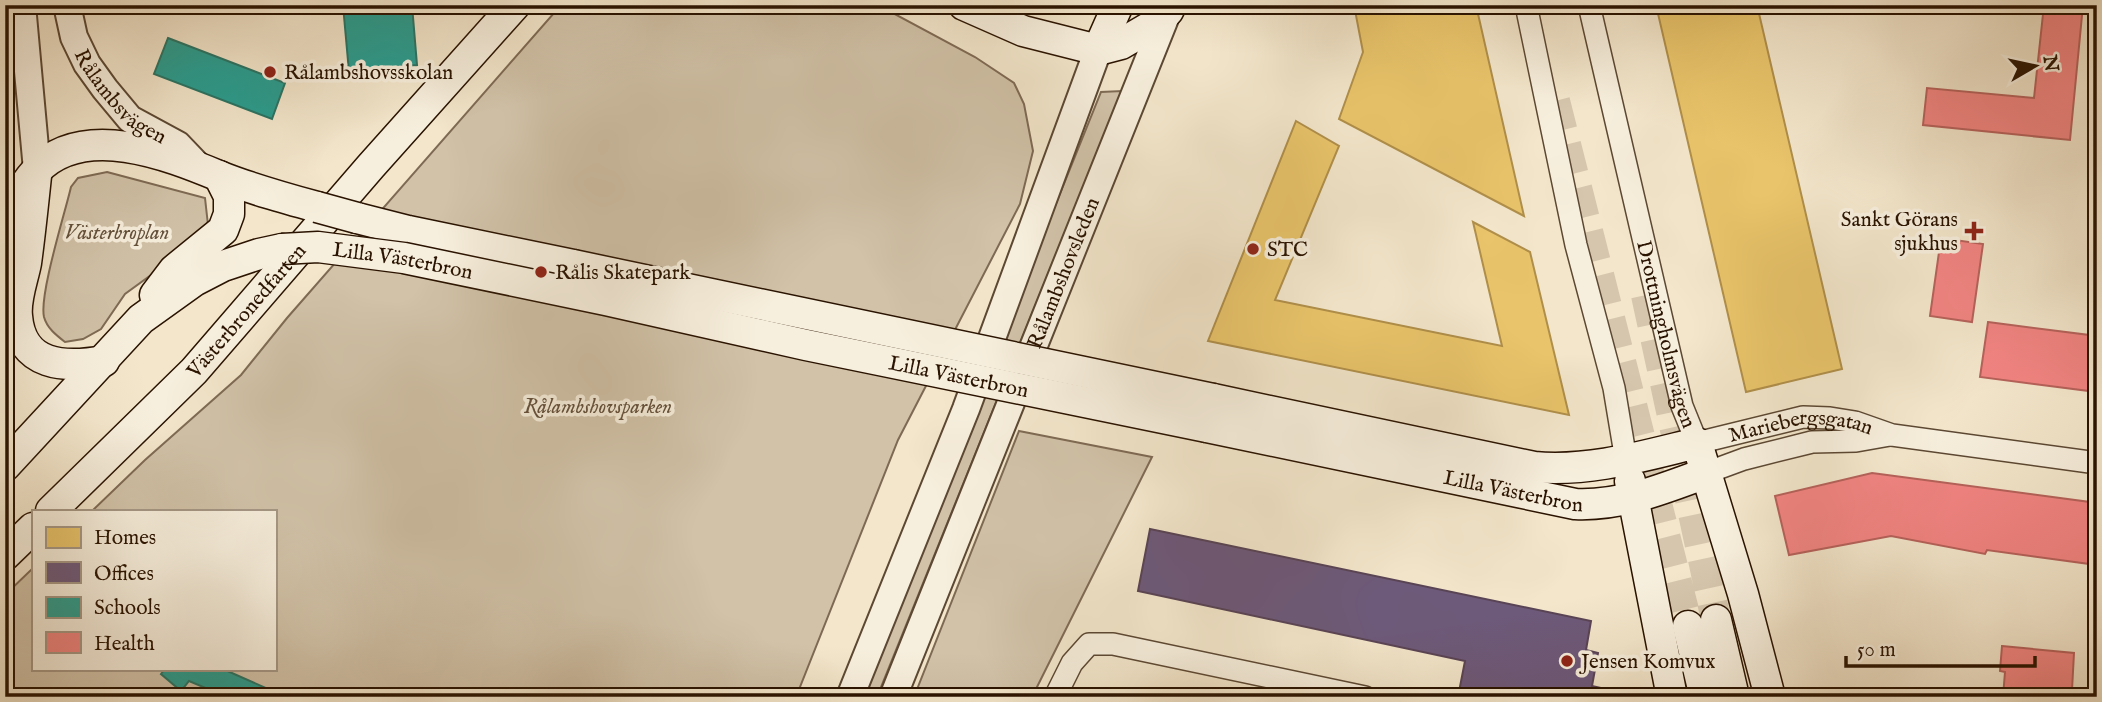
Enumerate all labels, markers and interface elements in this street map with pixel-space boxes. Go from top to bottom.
north arrow [2000,32,2070,102]
street label: Rålambsvägen [67,45,171,151]
text: N [2037,53,2063,74]
place label: Rålambshovsskolan [284,60,453,87]
marker: Rålambshovsskolan [262,64,278,80]
street label: Rålambshovsleden [1022,194,1107,353]
place label: Sankt Görans sjukhus [1841,207,1958,258]
park label: Västerbroplan [65,220,169,247]
marker: Sankt Görans sjukhus [1964,221,1984,241]
street label: Lilla Västerbron [331,237,475,287]
place label: STC [1267,237,1308,264]
street label: Drottningholmsvägen [1629,238,1702,432]
street label: Västerbronedfarten [181,239,313,385]
marker: STC [1245,241,1261,257]
place label: Rålis Skatepark [555,260,691,287]
marker: Rålis Skatepark [533,264,549,280]
street label: Lilla Västerbron [886,350,1031,405]
park label: Rålambshovsparken [524,394,672,421]
street label: Mariebergsgatan [1726,405,1876,450]
street label: Lilla Västerbron [1441,465,1583,519]
legend [32,510,276,670]
text: Homes [94,525,156,552]
text: Offices [94,561,154,588]
text: Schools [94,595,161,622]
scale bar [1846,625,2036,669]
text: Health [94,631,155,658]
text: 50 m [1857,637,1896,664]
place label: Jensen Komvux [1579,649,1716,676]
marker: Jensen Komvux [1559,653,1575,669]

